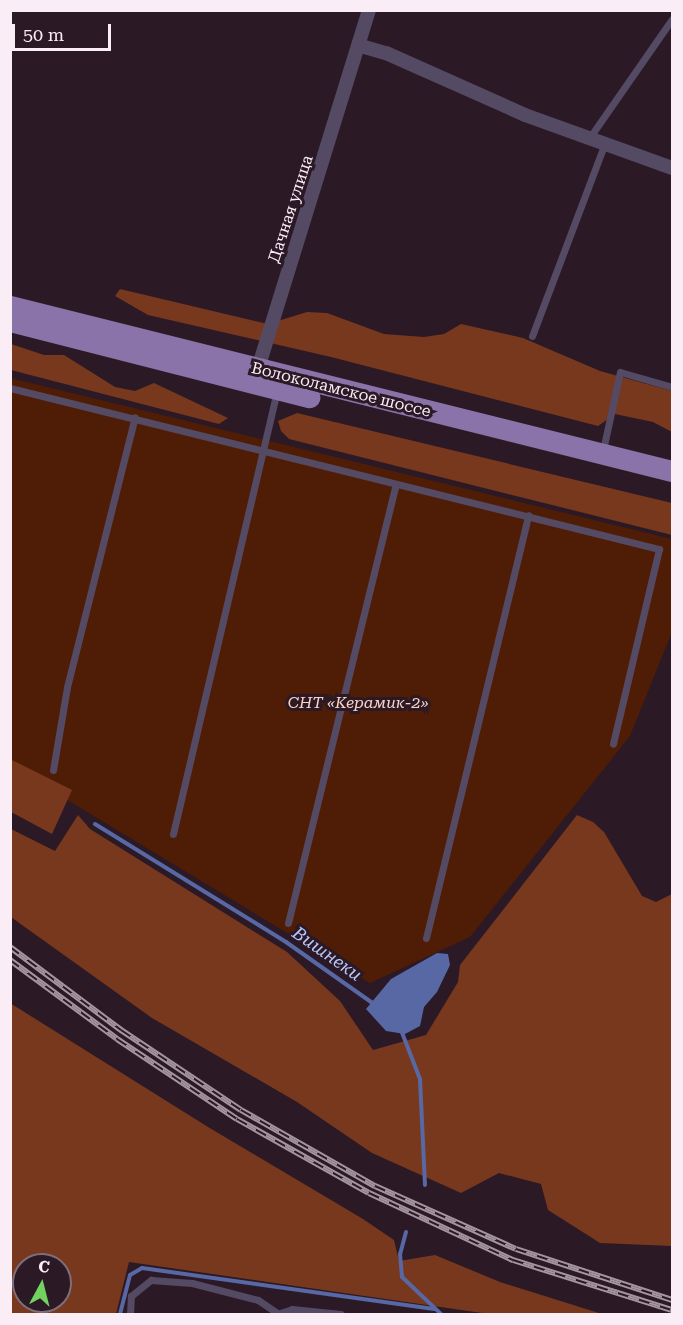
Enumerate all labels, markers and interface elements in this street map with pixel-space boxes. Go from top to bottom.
scale bar [15,12,114,50]
text: 50 m [23,24,64,45]
street label: Дачная улица [265,153,317,265]
street label: Волоколамское шоссе [249,358,433,422]
park label: СНТ «Керамик-2» [288,693,428,713]
water label: Вишнеки [288,922,366,986]
north arrow [12,1253,72,1313]
text: С [37,1257,51,1277]

